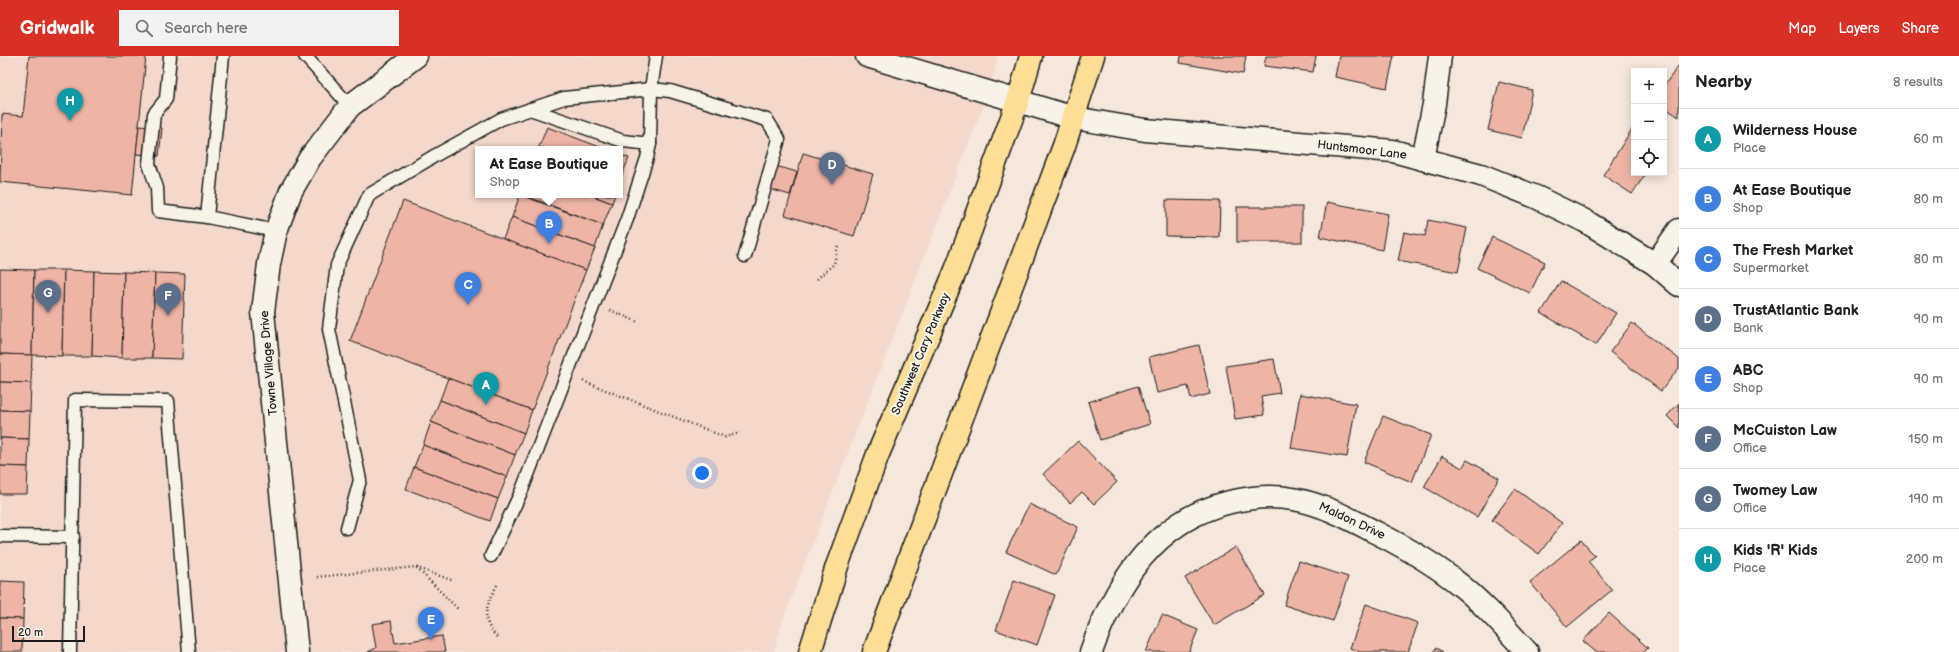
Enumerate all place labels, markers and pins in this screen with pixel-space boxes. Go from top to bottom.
pin: H [57,88,83,121]
pin: D [819,152,845,185]
pin: B [536,211,562,244]
pin: C [455,272,481,305]
pin: G [35,280,61,313]
pin: F [155,283,181,316]
pin: A [473,372,499,405]
pin: E [418,607,444,640]

